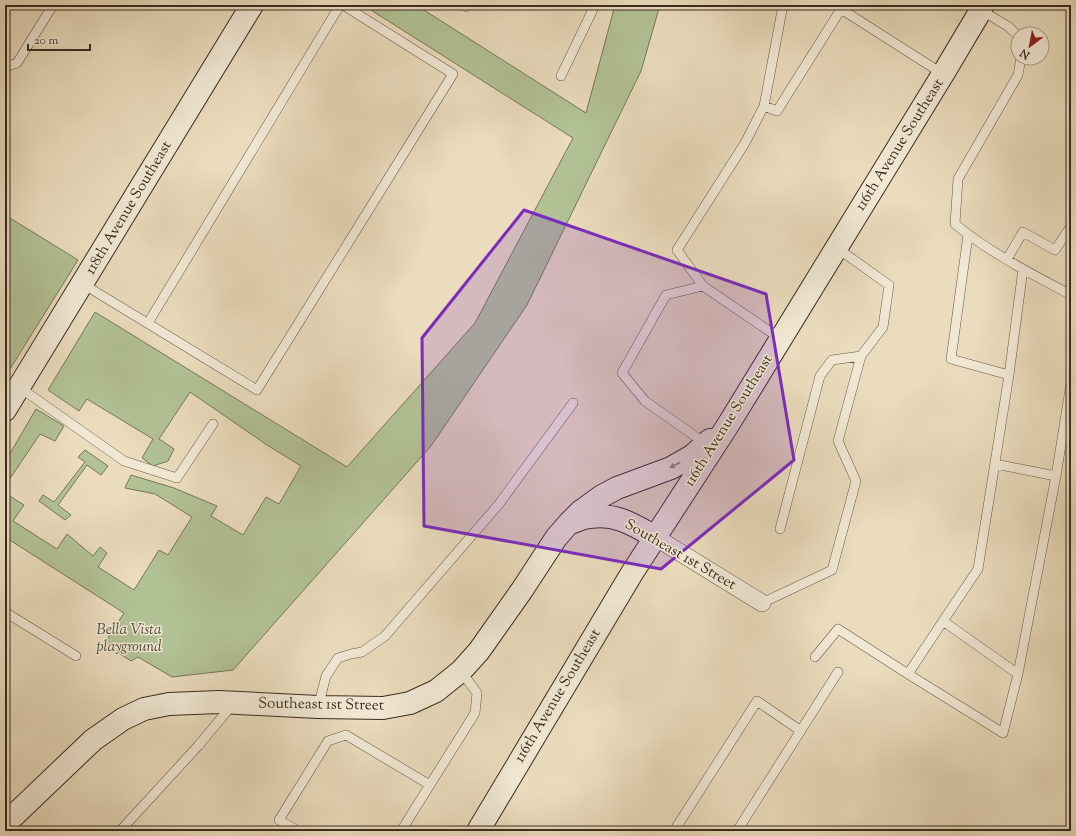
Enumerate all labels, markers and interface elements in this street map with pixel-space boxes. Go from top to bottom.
scale bar [28,26,90,52]
north arrow [1010,26,1050,66]
text: 20 m [34,32,59,50]
text: N [1017,44,1034,63]
street label: 116th Avenue Southeast [851,75,949,215]
street label: 118th Avenue Southeast [81,137,177,279]
street label: 116th Avenue Southeast [680,351,778,491]
one-way arrow [669,462,681,468]
street label: Southeast 1st Street [620,514,740,596]
park label: Bella Vista playground [96,620,162,658]
street label: 116th Avenue Southeast [510,625,606,767]
street label: Southeast 1st Street [258,693,384,717]

